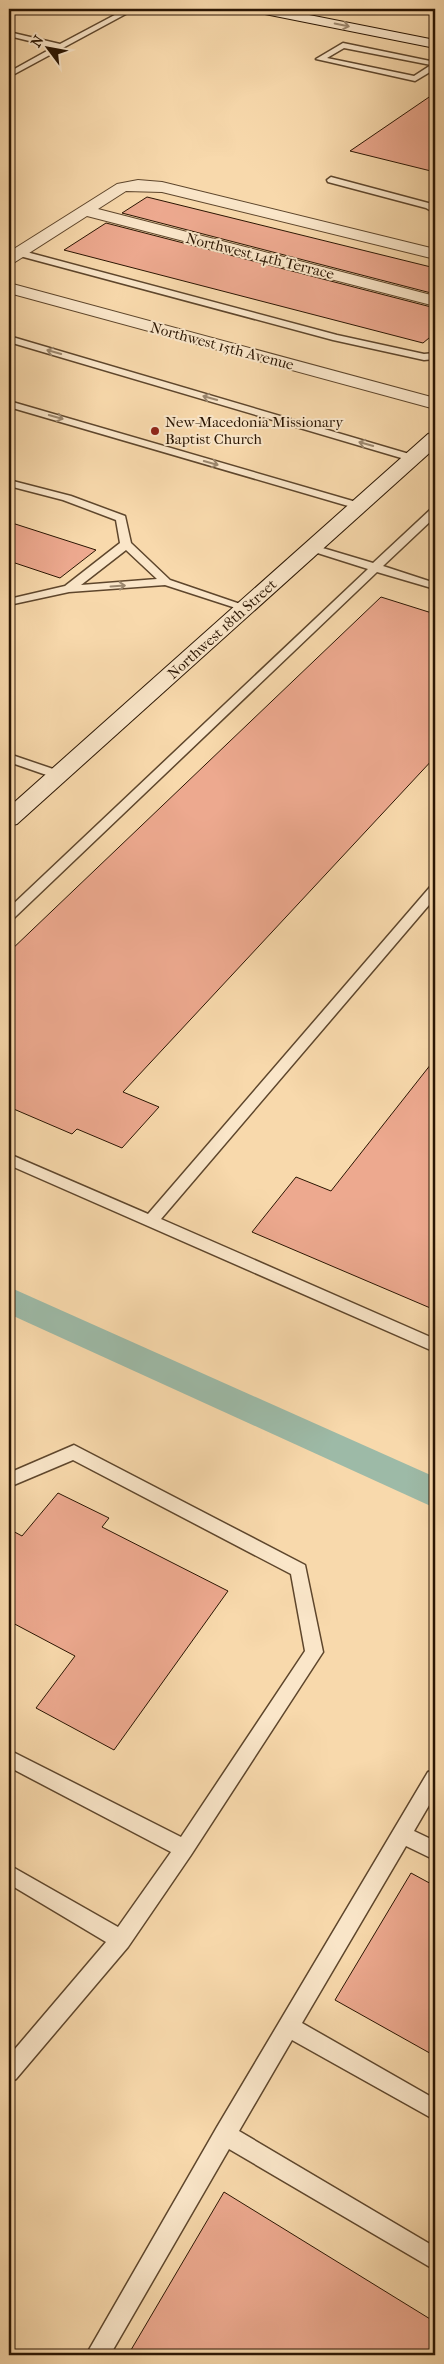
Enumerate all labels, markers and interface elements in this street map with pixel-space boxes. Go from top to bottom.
one-way arrow [334,21,350,31]
north arrow [22,22,72,72]
text: N [27,32,48,50]
street label: Northwest 14th Terrace [184,229,337,283]
street label: Northwest 15th Avenue [148,318,296,374]
one-way arrow [46,347,62,356]
one-way arrow [202,393,218,403]
one-way arrow [47,413,63,423]
place label: New-Macedonia Missionary Baptist Church [165,413,344,448]
marker: New-Macedonia Missionary Baptist Church [149,425,161,437]
one-way arrow [358,439,374,449]
one-way arrow [203,459,219,468]
street label: Northwest 18th Street [164,575,281,683]
one-way arrow [109,581,125,591]

